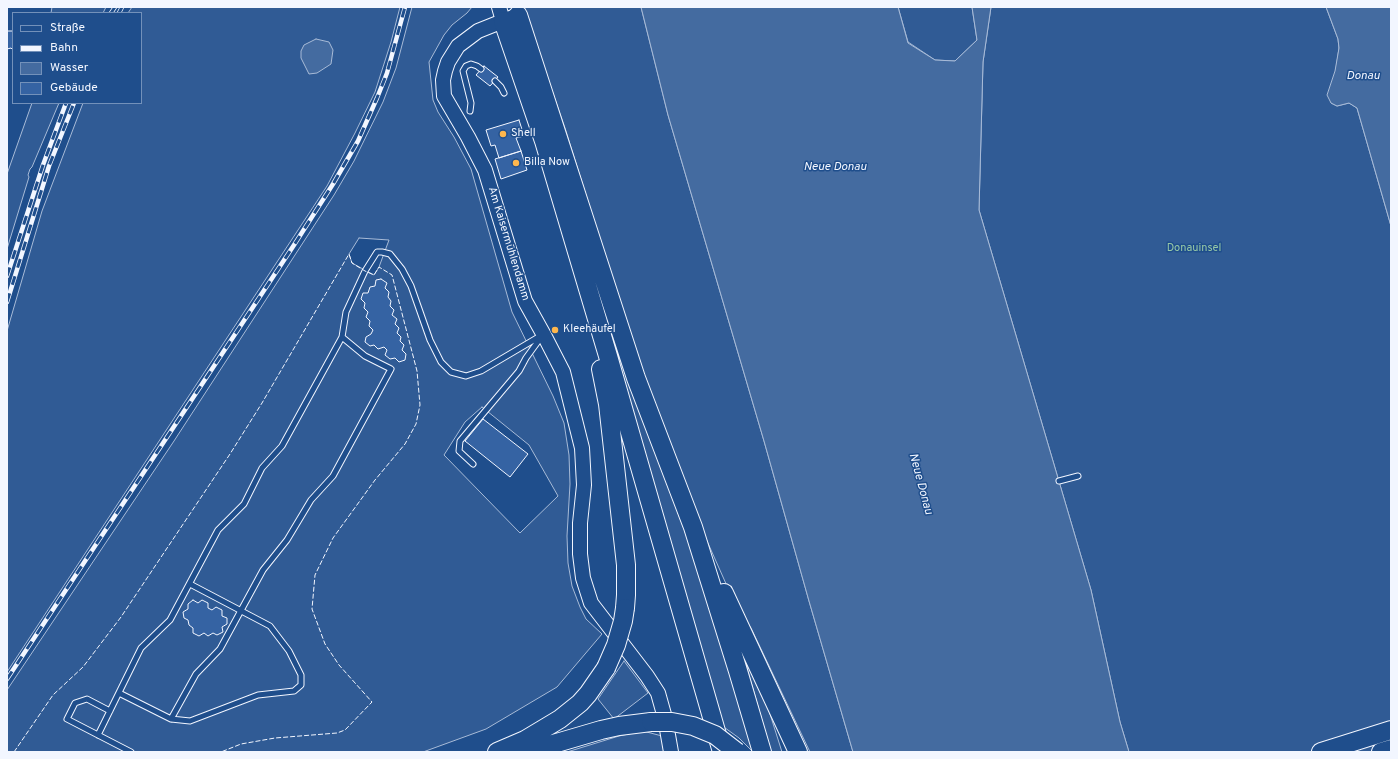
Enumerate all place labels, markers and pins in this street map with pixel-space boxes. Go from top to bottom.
place label: Shell [511,127,536,141]
marker: Shell [498,129,508,139]
place label: Billa Now [524,156,570,170]
marker: Billa Now [511,158,521,168]
place label: Kleehäufel [563,323,616,337]
marker: Kleehäufel [550,325,560,335]

